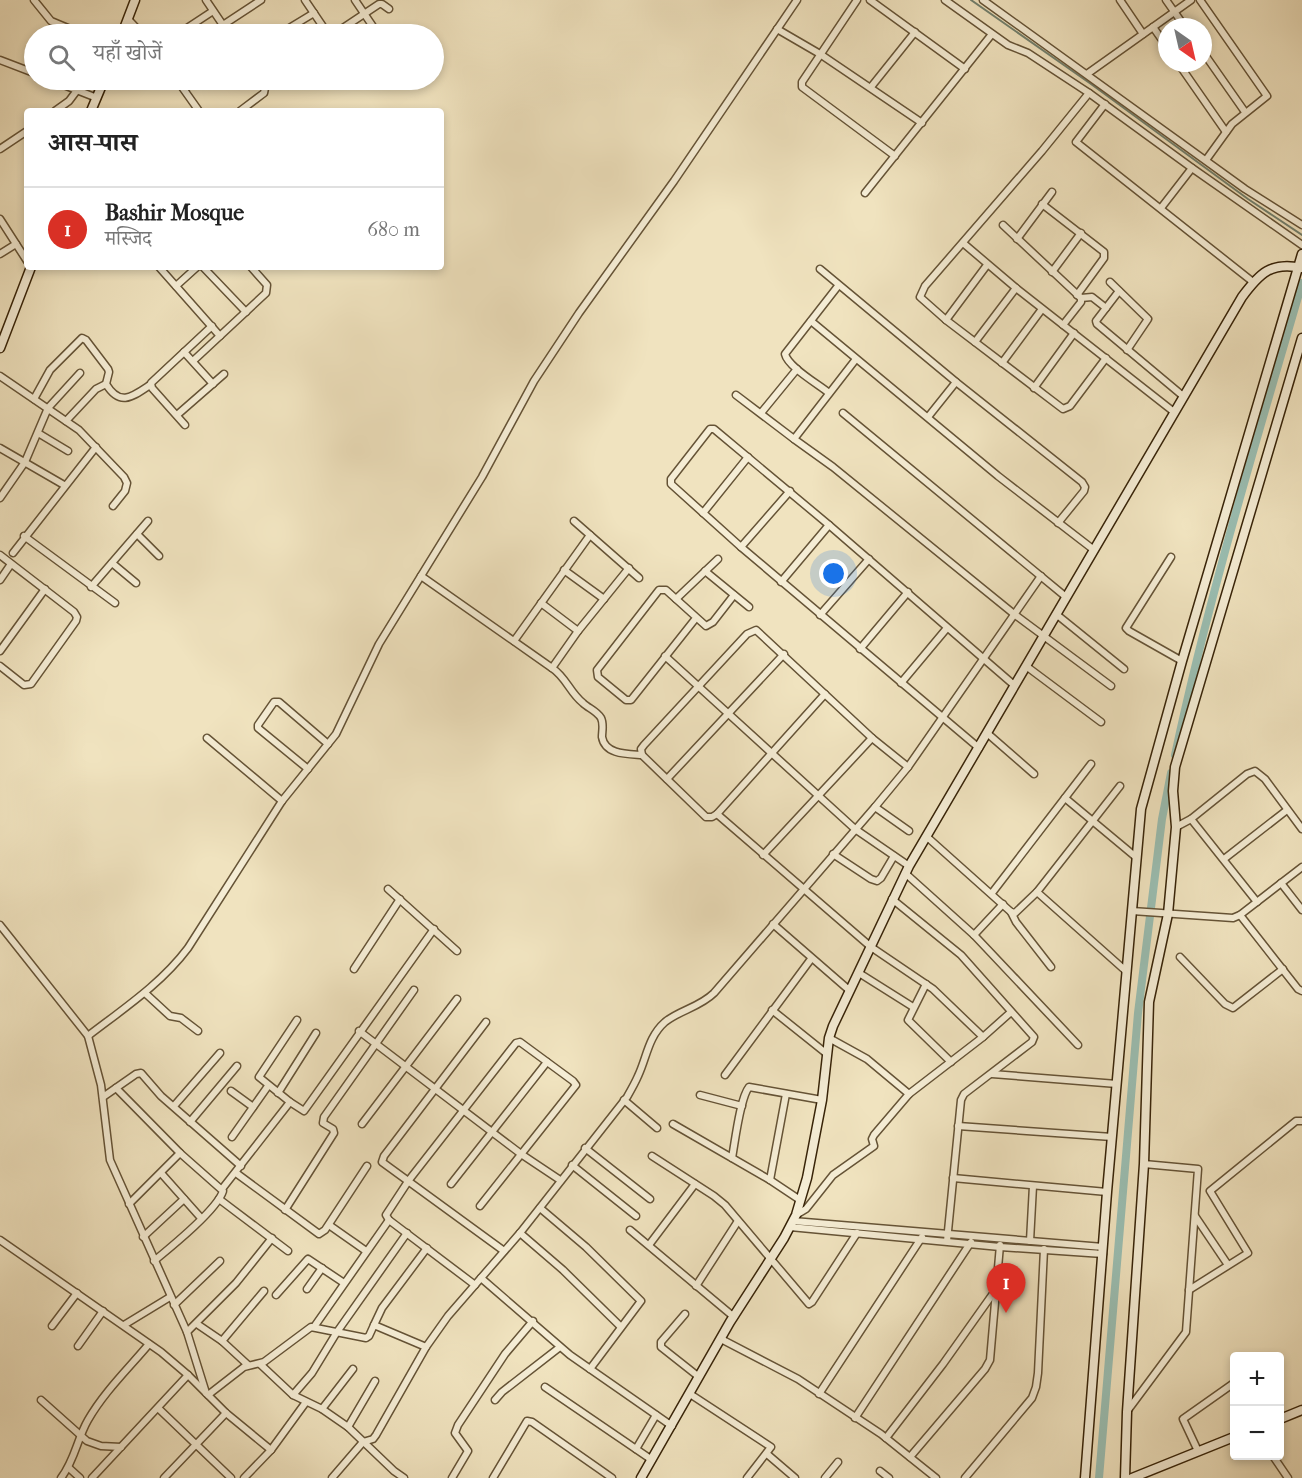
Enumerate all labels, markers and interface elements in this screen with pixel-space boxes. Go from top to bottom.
north arrow [1158,18,1212,72]
search box [24,24,444,90]
text: यहाँ खोजें [93,40,162,66]
icon: search [45,41,78,74]
text: आस-पास [48,127,137,158]
text: Bashir Mosque [105,200,244,226]
text: 1 [64,218,71,241]
text: 680 m [367,218,420,241]
text: मस्जिद [105,227,152,250]
your location [819,559,848,588]
pin: 1 [986,1264,1026,1313]
map controls [1230,1352,1284,1460]
button: + [1230,1352,1284,1406]
button: − [1230,1406,1284,1460]

